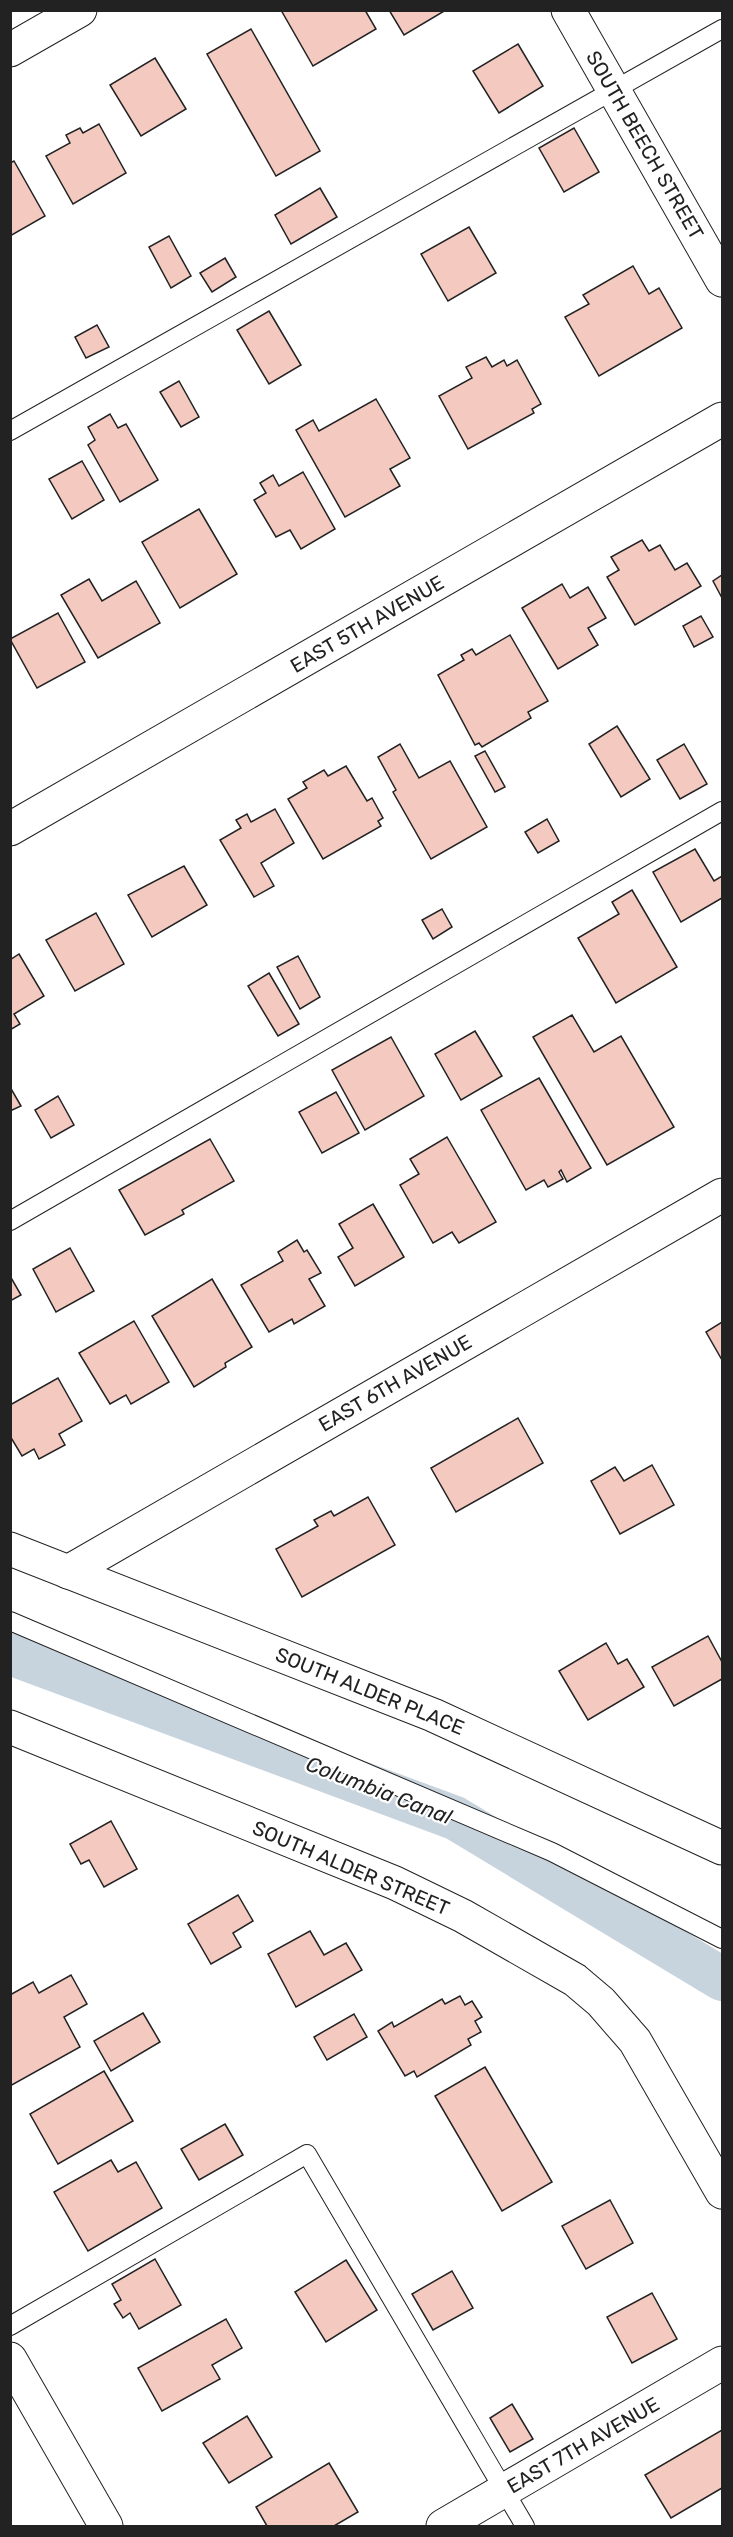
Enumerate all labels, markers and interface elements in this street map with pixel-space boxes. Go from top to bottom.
street label: SOUTH BEECH STREET [581,47,709,244]
street label: EAST 5TH AVENUE [286,570,448,678]
street label: EAST 6TH AVENUE [314,1329,476,1437]
street label: SOUTH ALDER PLACE [272,1642,468,1740]
water label: Columbia Canal [303,1751,456,1830]
street label: SOUTH ALDER STREET [249,1816,453,1921]
street label: EAST 7TH AVENUE [503,2392,663,2498]

